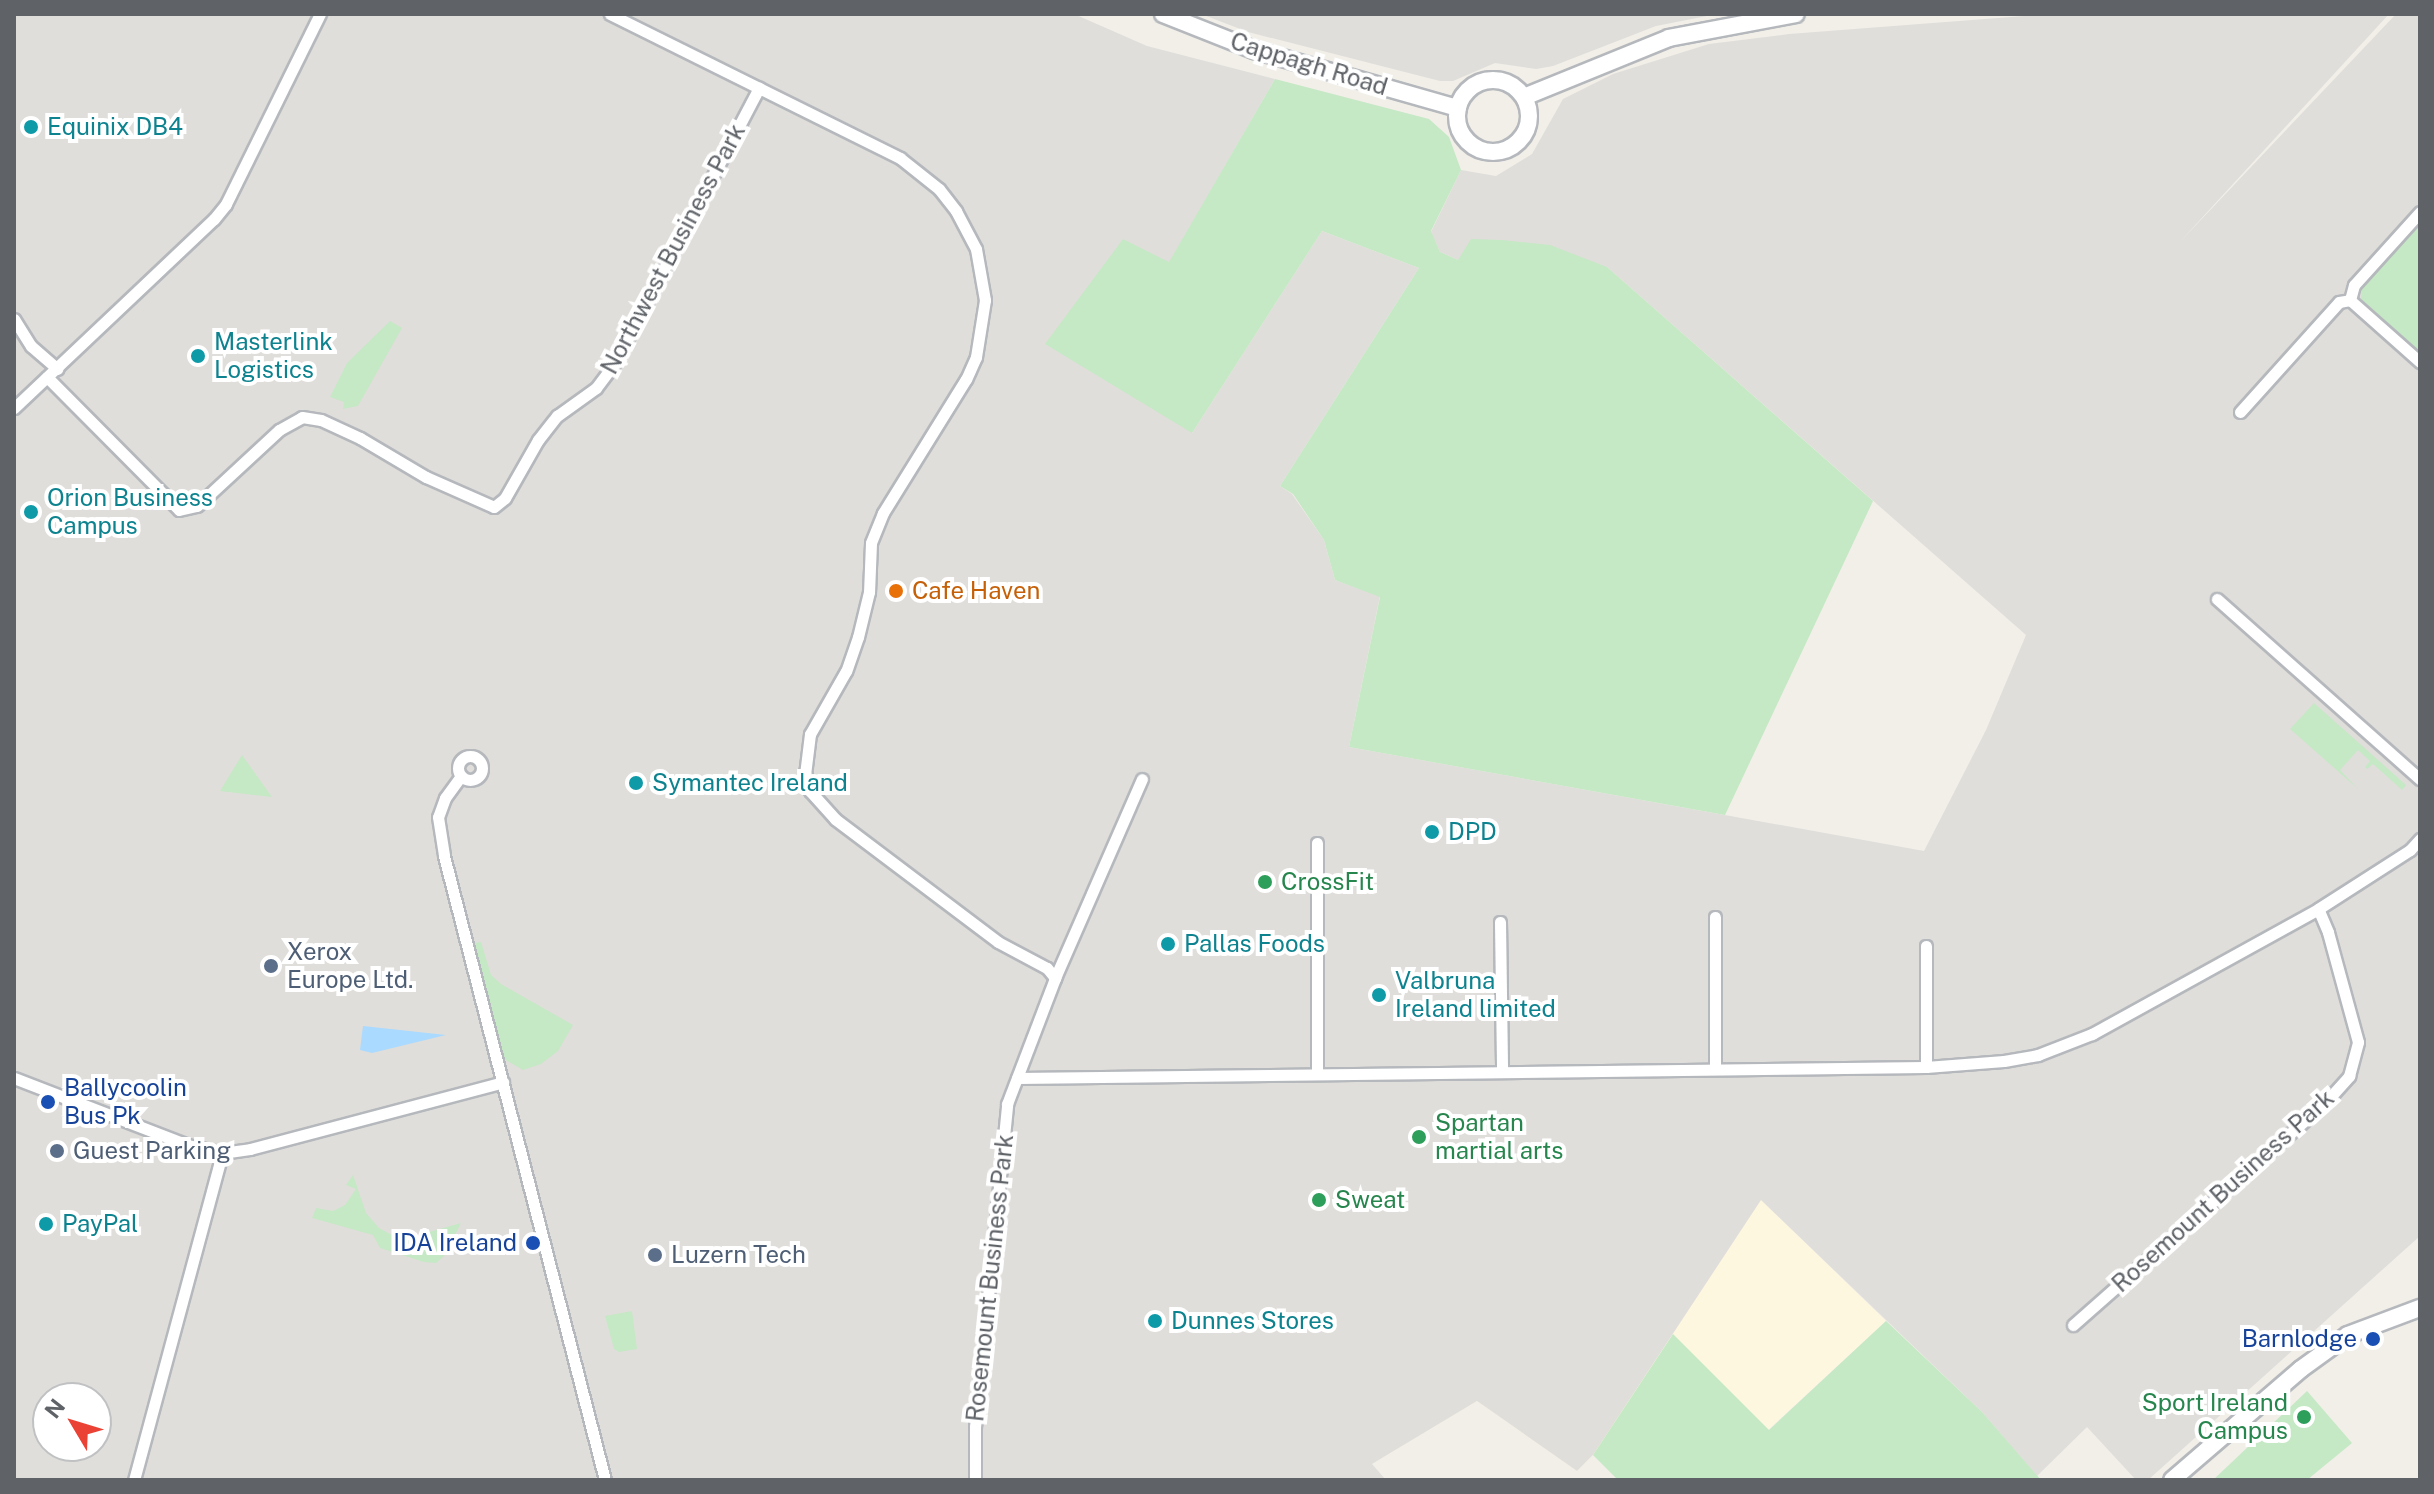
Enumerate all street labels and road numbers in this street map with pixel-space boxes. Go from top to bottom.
street label: Cappagh Road [1227,26,1391,102]
street label: Northwest Business Park [595,119,751,379]
street label: Rosemount Business Park [2106,1084,2340,1298]
street label: Rosemount Business Park [961,1133,1019,1423]

